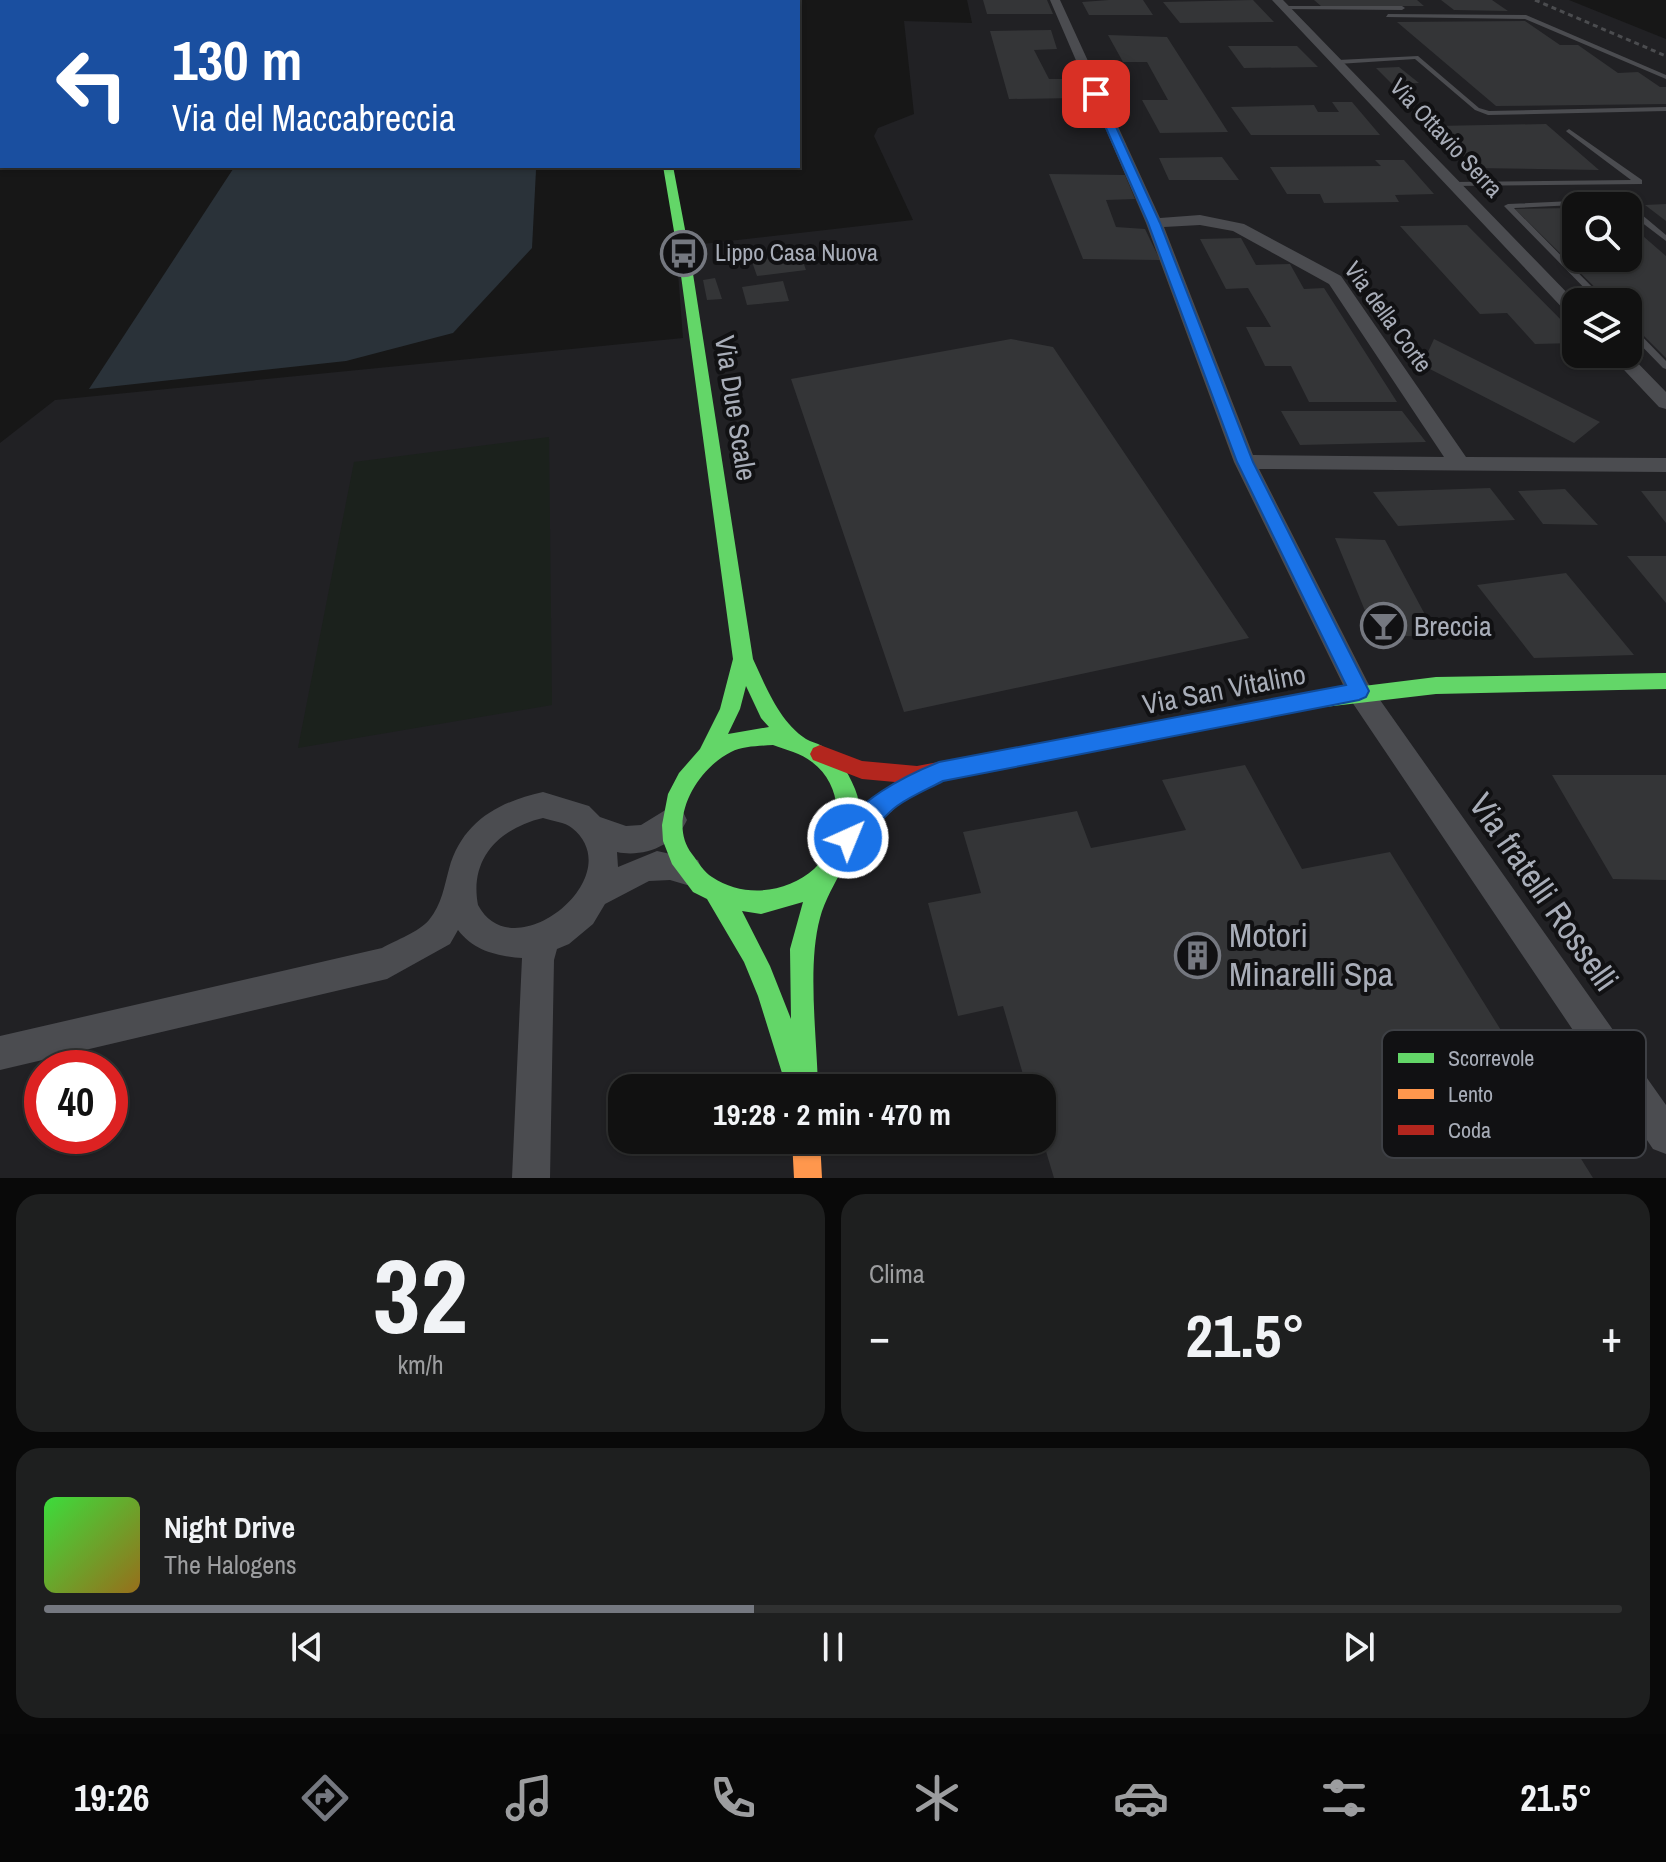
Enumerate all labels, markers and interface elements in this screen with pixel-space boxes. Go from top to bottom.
text: 130 m [172,22,302,97]
icon: left [40,32,144,136]
pin [1062,60,1130,128]
street label: Via Ottavio Serra [1383,71,1510,204]
icon: arrive [1074,72,1118,116]
text: Via del Maccabreccia [172,94,455,142]
map controls [1562,192,1642,368]
button: search [1562,192,1642,272]
bus stop icon: Lippo Casa Nuova [660,229,708,277]
place label: Lippo Casa Nuova [715,236,878,268]
street label: Via della Corte [1338,254,1440,378]
button: layers [1562,288,1642,368]
street label: Via Due Scale [706,333,766,483]
bar icon: Breccia [1359,602,1407,650]
place label: Breccia [1414,607,1492,645]
street label: Via San Vitalino [1139,655,1309,723]
street label: Via fratelli Rosselli [1459,784,1629,1000]
position arrow [806,796,890,880]
place label: Motori Minarelli Spa [1229,912,1394,997]
building icon: Motori Minarelli Spa [1174,931,1222,979]
legend [1382,1030,1646,1158]
text: Scorrevole [1448,1043,1534,1073]
speed limit sign: 40 [24,1050,128,1154]
text: Lento [1448,1079,1493,1109]
text: 19:28 · 2 min · 470 m [713,1094,951,1134]
text: Coda [1448,1115,1491,1145]
text: 32 [373,1225,468,1365]
text: Clima [869,1256,925,1291]
text: 21.5° [1186,1295,1305,1376]
text: − [869,1306,890,1366]
text: + [1601,1306,1622,1366]
text: km/h [397,1347,444,1382]
text: Night Drive [164,1507,295,1547]
text: The Halogens [164,1547,297,1582]
icon: previous [285,1625,329,1669]
icon: pause [811,1625,855,1669]
icon: next [1337,1625,1381,1669]
icon: directions [297,1770,353,1826]
icon: music [501,1770,557,1826]
icon: phone [705,1770,761,1826]
icon: climate [909,1770,965,1826]
icon: car [1113,1770,1169,1826]
icon: filters [1316,1770,1372,1826]
text: 19:26 [74,1774,149,1822]
text: 21.5° [1520,1774,1592,1822]

